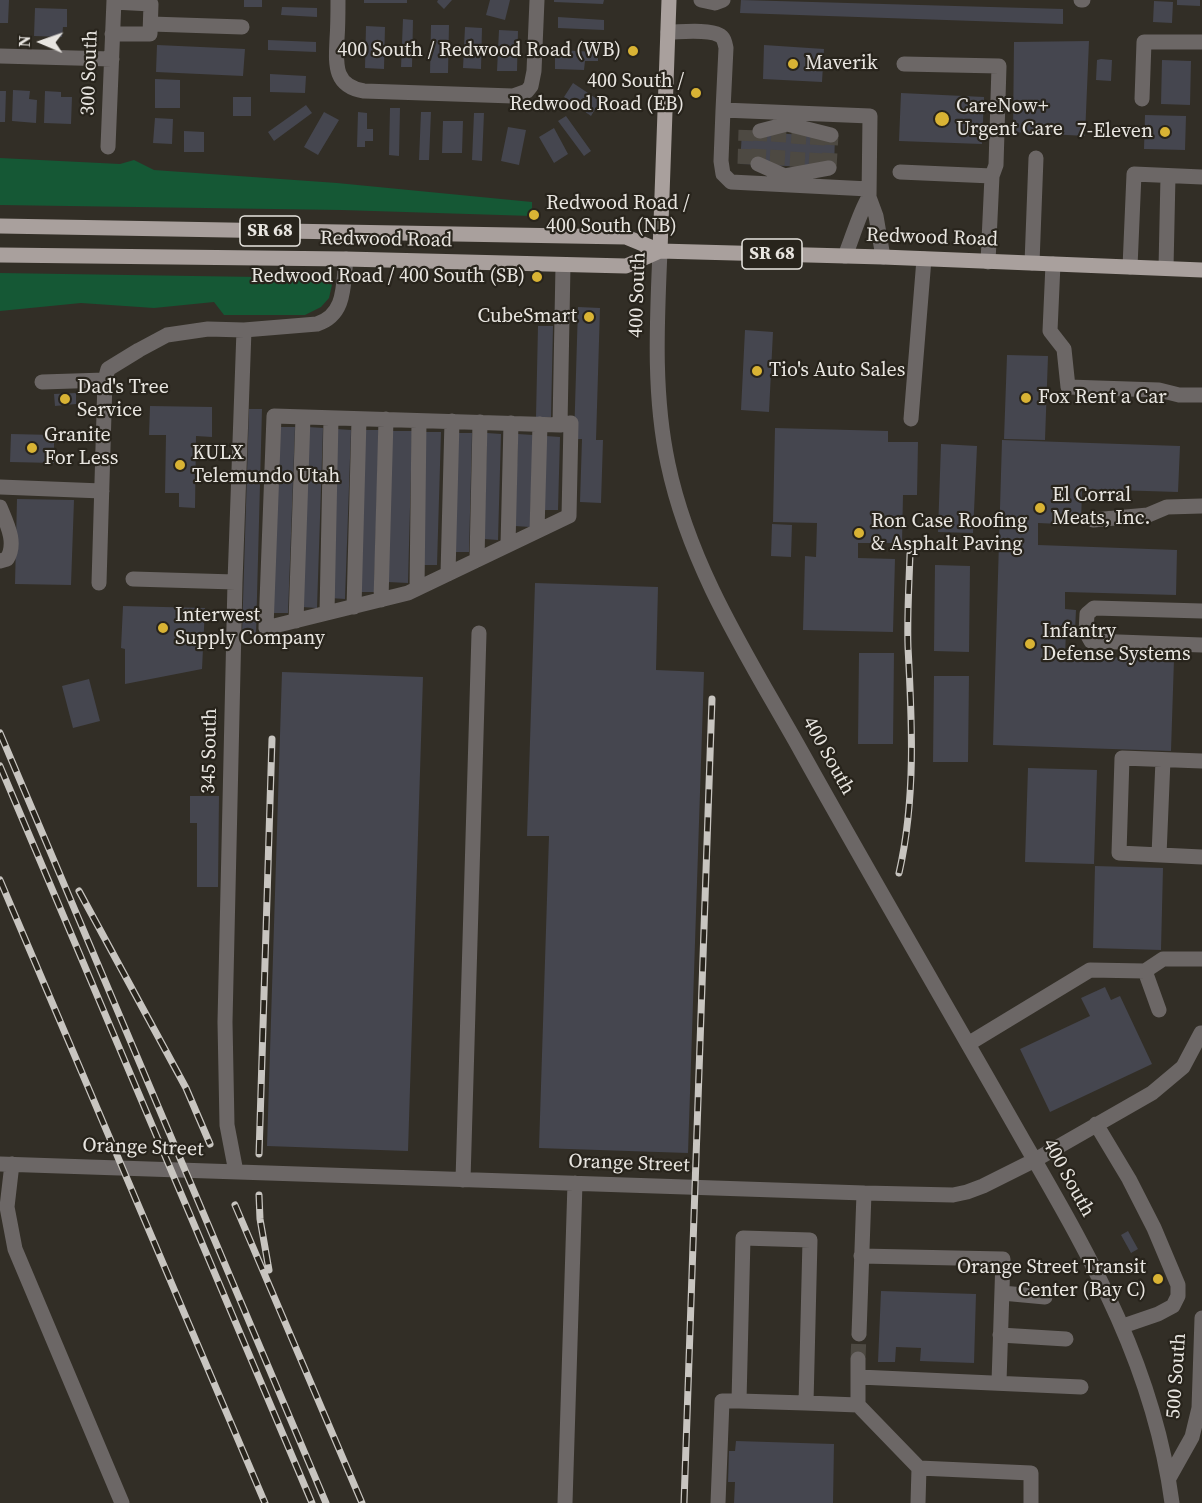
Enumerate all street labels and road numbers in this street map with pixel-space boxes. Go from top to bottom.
street label: 300 South [77,30,103,116]
road number: SR 68 [240,216,300,246]
street label: Redwood Road [865,224,999,252]
street label: Redwood Road [320,227,452,253]
road number: SR 68 [742,239,802,269]
street label: 400 South [625,252,651,338]
street label: 345 South [197,708,223,794]
street label: 400 South [797,713,859,799]
street label: Orange Street [82,1134,204,1162]
street label: 400 South [1037,1135,1099,1221]
street label: Orange Street [568,1150,690,1178]
street label: 500 South [1162,1332,1192,1420]

